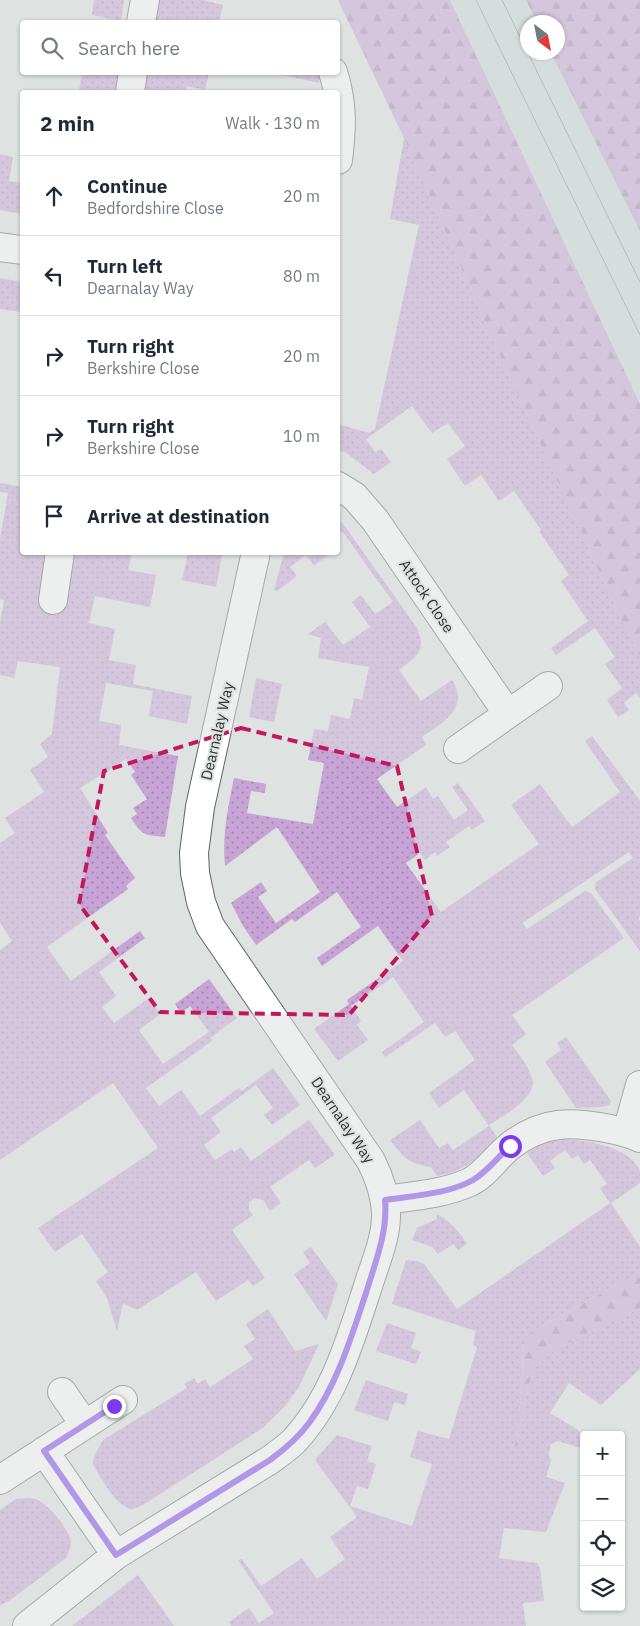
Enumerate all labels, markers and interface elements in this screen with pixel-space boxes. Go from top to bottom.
north arrow [520,15,565,60]
search box [20,20,340,75]
icon: search [38,34,66,62]
text: Search here [78,36,180,60]
text: 2 min [40,109,95,137]
text: Walk · 130 m [225,113,320,133]
text: Continue [87,174,167,198]
icon: ahead [40,182,68,210]
text: 20 m [283,186,320,206]
text: Bedfordshire Close [87,198,224,218]
text: Turn left [87,254,163,278]
icon: left [40,262,68,290]
text: 80 m [283,266,320,286]
text: Dearnalay Way [87,278,194,298]
text: Turn right [87,334,174,358]
icon: right [40,342,68,370]
text: 20 m [283,346,320,366]
text: Berkshire Close [87,358,199,378]
text: Turn right [87,414,174,438]
icon: right [40,422,68,450]
text: 10 m [283,426,320,446]
text: Berkshire Close [87,438,199,458]
icon: arrive [40,502,68,530]
text: Arrive at destination [87,504,270,528]
street label: Attock Close [395,556,459,636]
street label: Dearnalay Way [196,680,238,782]
street label: Dearnalay Way [307,1073,379,1167]
route start [499,1135,522,1158]
route end [103,1395,126,1418]
map controls [580,1431,625,1611]
button: + [580,1431,625,1476]
button: − [580,1476,625,1521]
button: locate [580,1521,625,1566]
button: layers [580,1566,625,1611]

